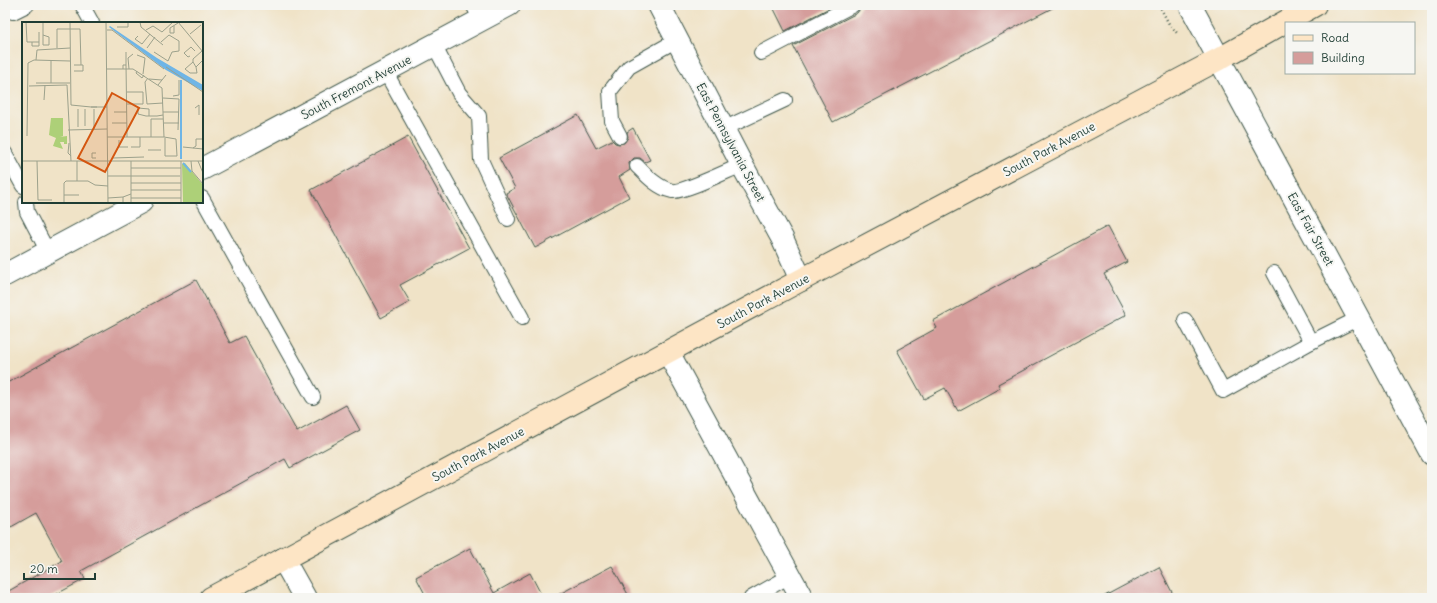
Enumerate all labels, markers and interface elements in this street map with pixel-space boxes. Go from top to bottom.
inset map [22,22,203,203]
legend [1285,22,1415,74]
text: Road [1321,30,1349,45]
text: Building [1321,50,1365,65]
street label: South Fremont Avenue [298,52,414,122]
street label: East Pennsylvania Street [693,80,769,204]
street label: South Park Avenue [1000,118,1098,180]
street label: East Fair Street [1285,190,1337,268]
street label: South Park Avenue [714,270,812,332]
street label: South Park Avenue [429,423,527,485]
scale bar [24,555,95,581]
text: 20 m [30,561,58,576]

